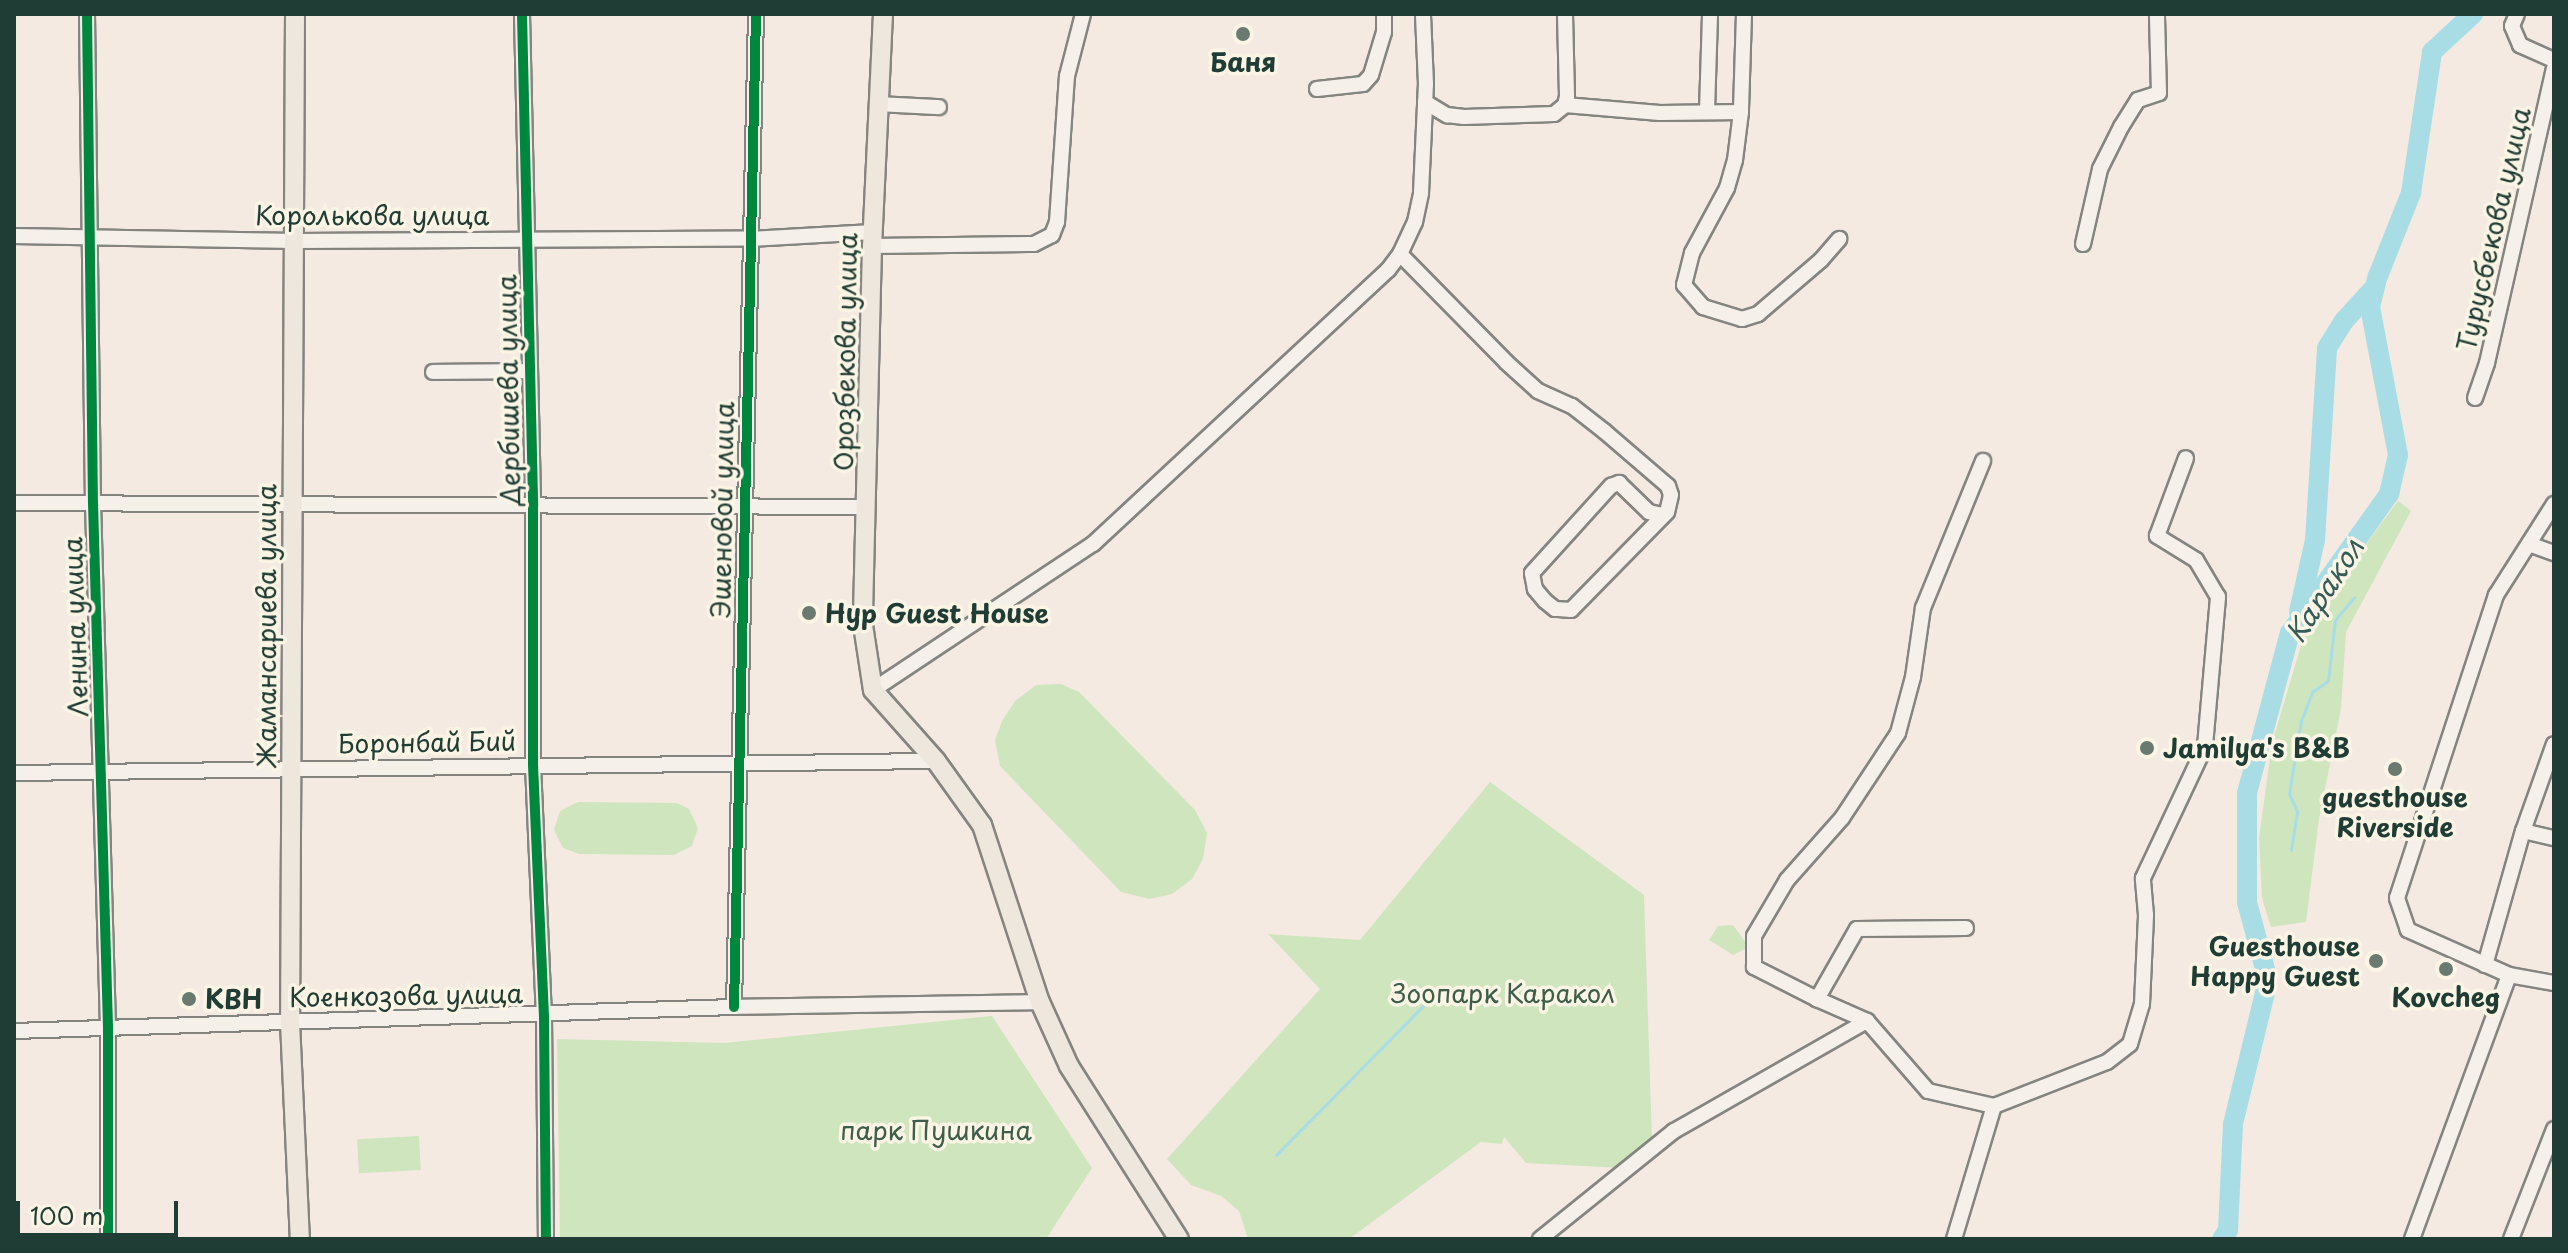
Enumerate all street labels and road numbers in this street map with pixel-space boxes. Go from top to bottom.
street label: Турусбекова улица [2450,103,2536,355]
street label: Королькова улица [254,199,490,231]
street label: Орозбекова улица [827,232,863,472]
street label: Дербишева улица [490,273,526,507]
street label: Эшеновой улица [705,401,739,619]
street label: Жамансариева улица [250,483,282,769]
street label: Ленина улица [56,536,94,718]
street label: Боронбай Бий [337,725,517,759]
street label: Коенкозова улица [288,977,524,1013]

